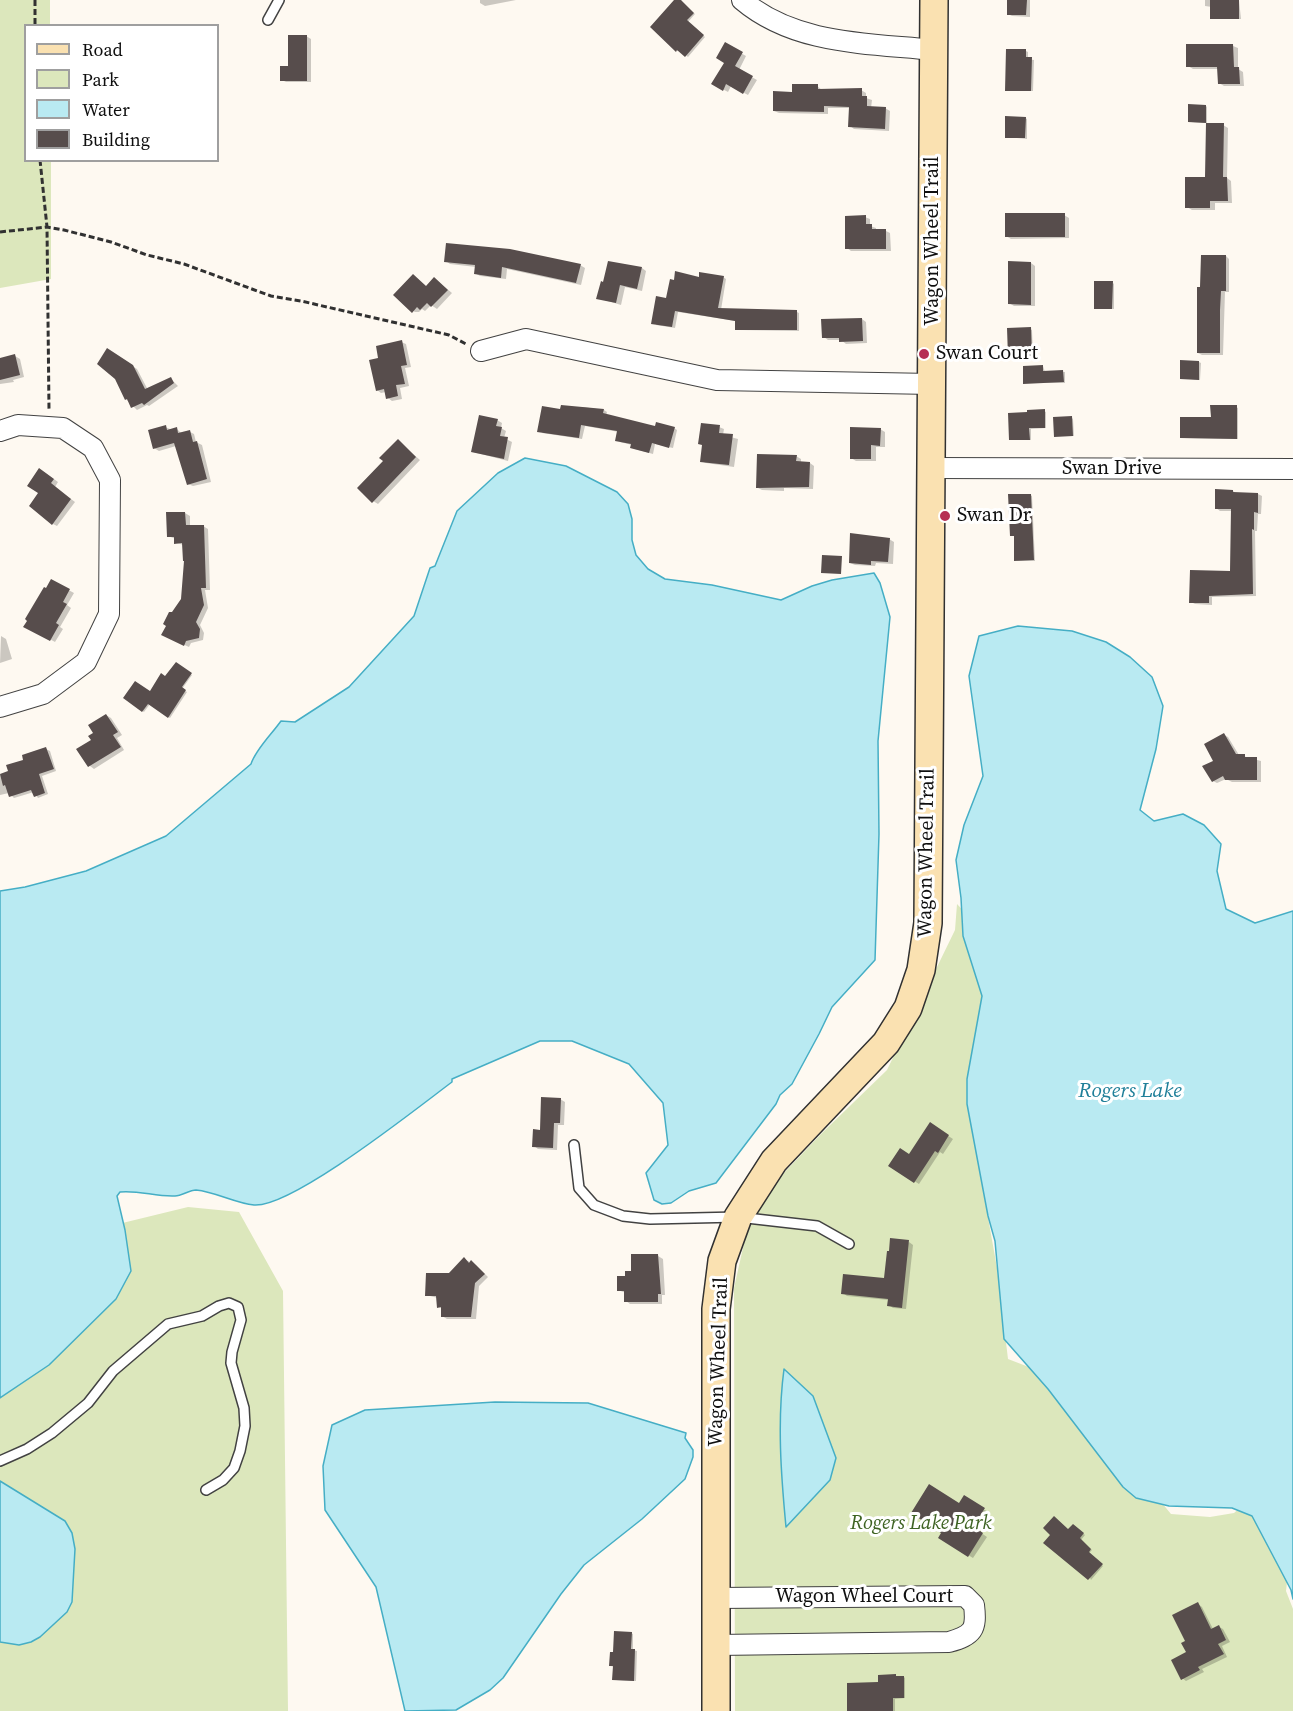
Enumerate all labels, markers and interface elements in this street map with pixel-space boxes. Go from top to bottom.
legend [24,24,219,162]
text: Road [82,37,123,62]
text: Park [82,67,119,92]
text: Water [82,97,130,122]
text: Building [82,127,150,152]
street label: Wagon Wheel Trail [921,156,945,326]
place label: Swan Court [936,342,1038,366]
marker: Swan Court [917,347,931,361]
street label: Swan Drive [1062,457,1162,481]
place label: Swan Dr [957,504,1031,528]
marker: Swan Dr [938,509,952,523]
street label: Wagon Wheel Trail [914,768,940,938]
water label: Rogers Lake [1078,1079,1182,1105]
street label: Wagon Wheel Trail [704,1277,734,1447]
park label: Rogers Lake Park [850,1512,992,1536]
street label: Wagon Wheel Court [775,1585,953,1609]

